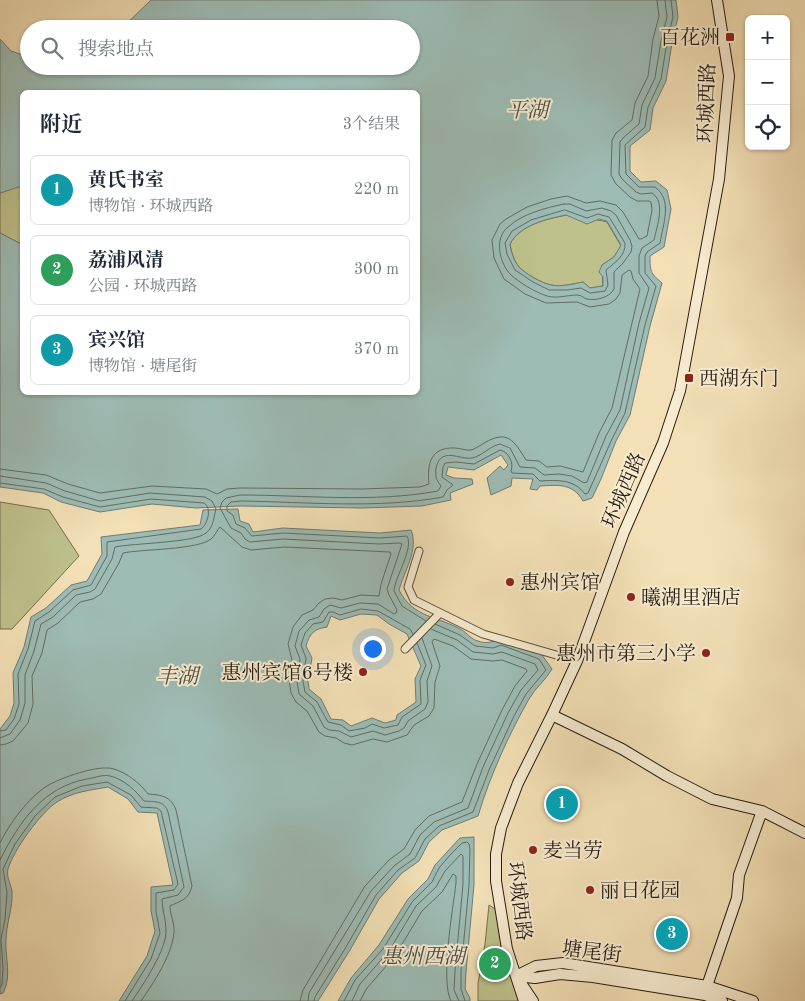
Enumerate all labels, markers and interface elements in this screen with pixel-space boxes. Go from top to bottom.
map controls [745,15,790,150]
button: + [745,15,790,60]
search box [20,20,420,75]
place label: 百花洲 [660,27,720,49]
marker: 百花洲 [724,31,736,43]
icon: search [38,34,66,62]
text: 搜索地点 [78,41,154,60]
button: − [745,60,790,105]
street label: 环城西路 [695,63,719,143]
water label: 平湖 [506,99,552,122]
button: locate [745,105,790,150]
text: 附近 [40,115,82,136]
text: 3个结果 [343,117,400,133]
text: 黄氏书室 [88,172,164,191]
text: 1 [52,182,62,198]
text: 220 m [354,182,399,198]
text: 博物馆 · 环城西路 [88,199,213,215]
text: 荔浦风清 [88,252,164,271]
text: 2 [52,262,62,278]
text: 300 m [354,262,399,278]
text: 公园 · 环城西路 [88,279,197,295]
text: 宾兴馆 [88,332,145,351]
text: 3 [52,342,62,358]
text: 370 m [354,342,399,358]
text: 博物馆 · 塘尾街 [88,359,197,375]
place label: 西湖东门 [699,368,779,390]
marker: 西湖东门 [683,372,695,384]
street label: 环城西路 [598,449,650,532]
place label: 惠州宾馆 [520,572,600,594]
marker: 惠州宾馆 [504,576,516,588]
place label: 曦湖里酒店 [641,587,741,609]
marker: 曦湖里酒店 [625,591,637,603]
your location [360,636,386,662]
place label: 惠州市第三小学 [556,643,696,665]
marker: 惠州市第三小学 [700,647,712,659]
place label: 惠州宾馆6号楼 [221,662,353,684]
water label: 丰湖 [156,665,202,688]
marker: 惠州宾馆6号楼 [357,666,369,678]
pin: 1 [546,785,578,823]
place label: 麦当劳 [543,840,603,862]
marker: 麦当劳 [527,844,539,856]
street label: 环城西路 [503,860,535,942]
place label: 丽日花园 [600,880,680,902]
marker: 丽日花园 [584,884,596,896]
pin: 3 [656,915,688,953]
street label: 塘尾街 [561,937,623,967]
water label: 惠州西湖 [381,945,469,968]
pin: 2 [479,945,511,983]

